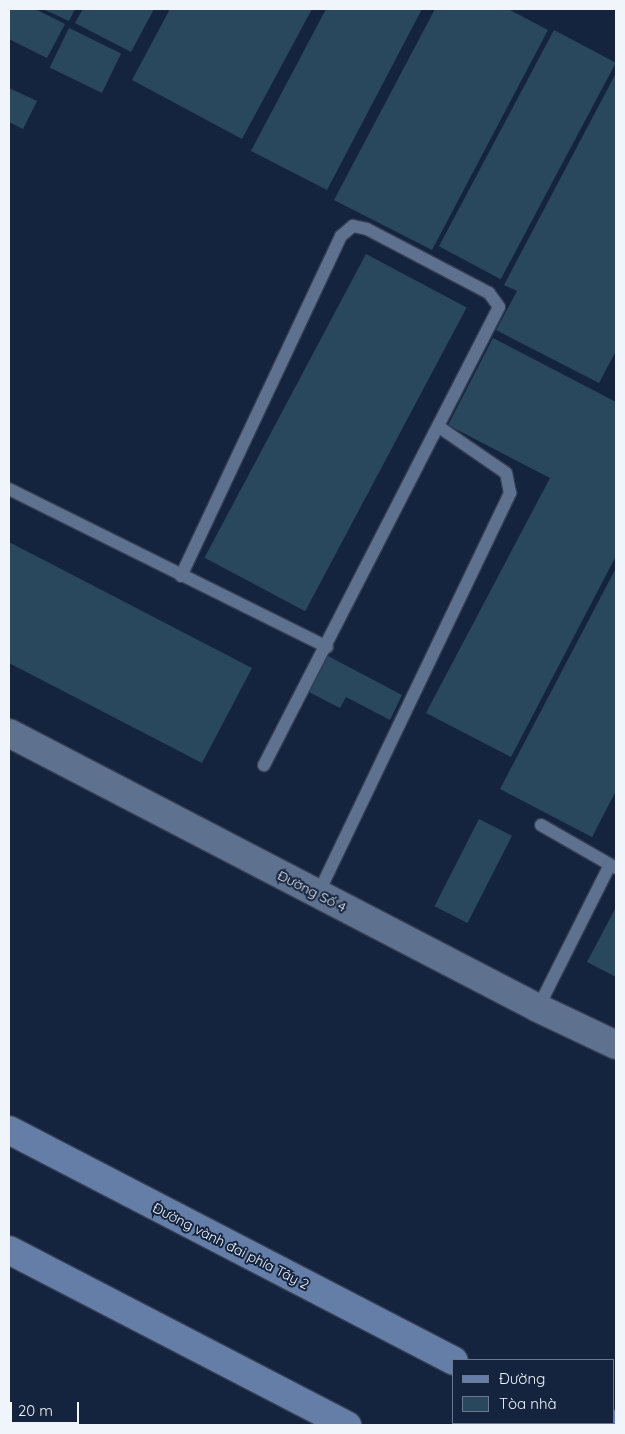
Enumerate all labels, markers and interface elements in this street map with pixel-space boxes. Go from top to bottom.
street label: Đường Số 4 [275,867,349,915]
street label: Đường vành đai phía Tây 2 [150,1199,312,1293]
legend [452,1359,615,1424]
text: Đường [499,1369,545,1388]
scale bar [12,1392,81,1424]
text: Tòa nhà [499,1394,557,1413]
text: 20 m [18,1401,53,1420]

